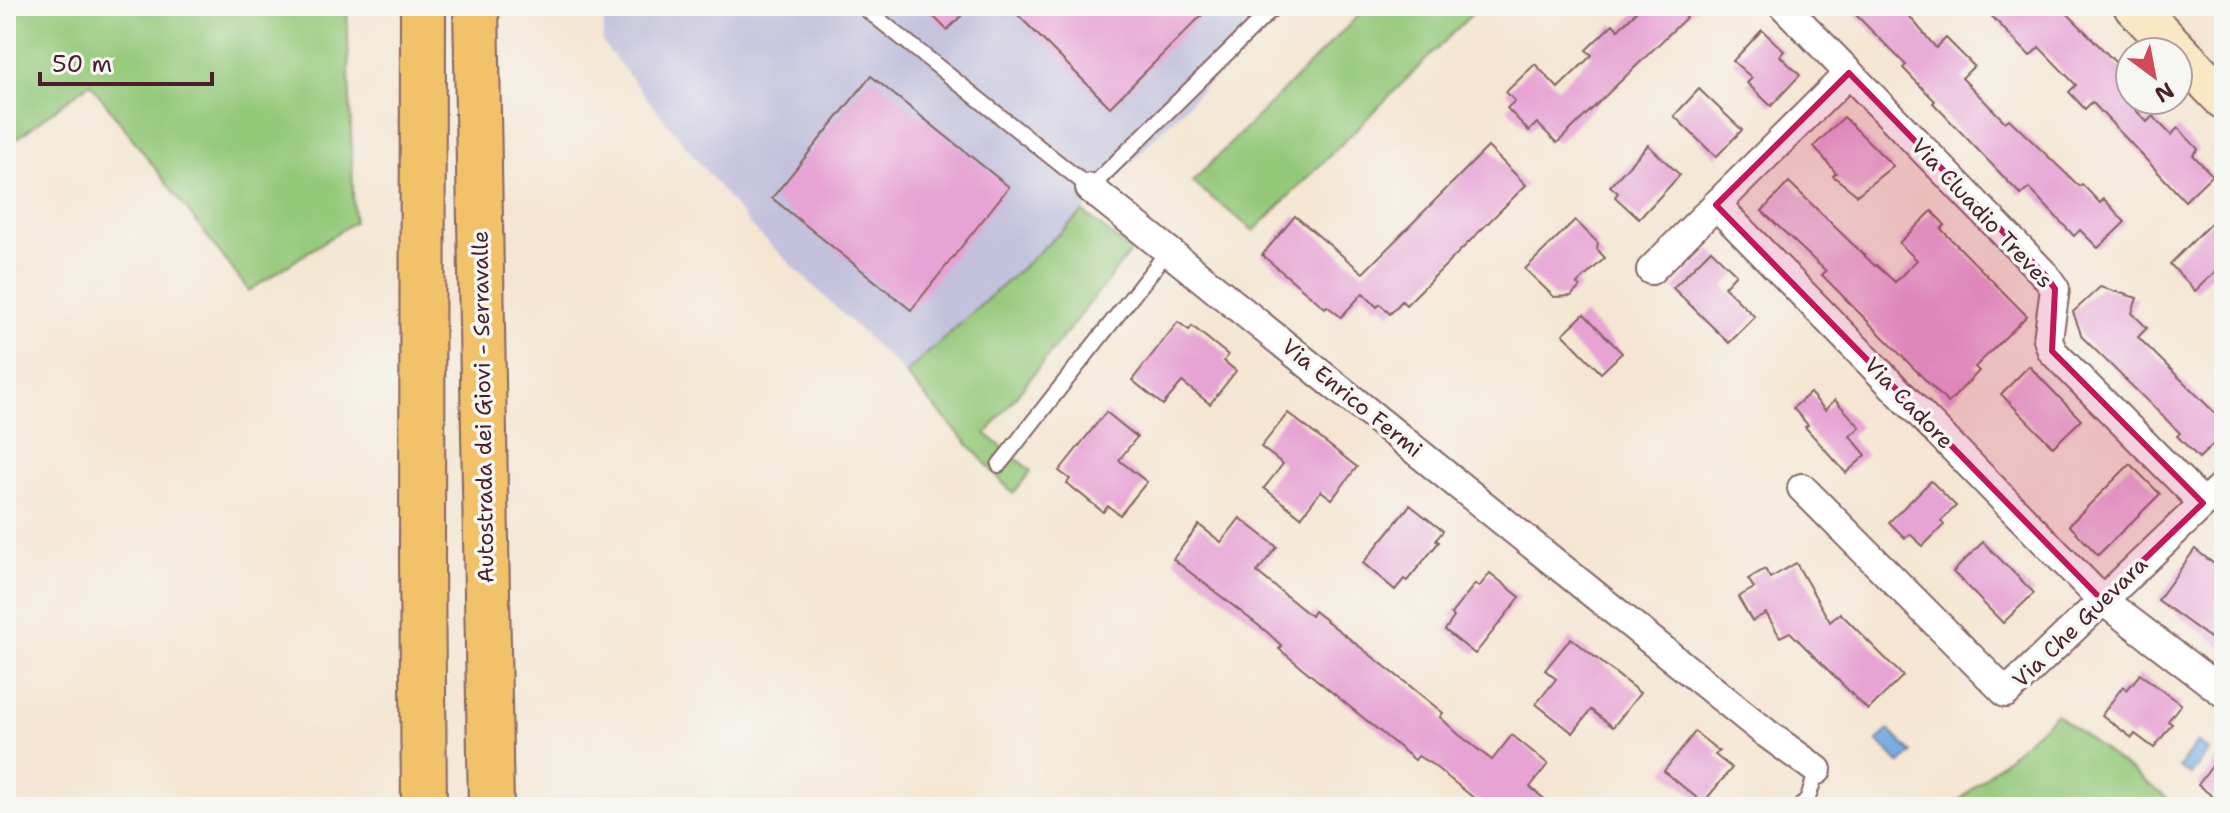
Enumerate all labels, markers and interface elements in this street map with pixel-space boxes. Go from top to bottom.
scale bar [40,36,212,86]
north arrow [2114,36,2194,116]
text: 50 m [52,48,112,80]
text: N [2149,76,2179,109]
street label: Via Cluadio Treves [1905,132,2059,294]
street label: Autostrada dei Giovi - Serravalle [465,230,501,584]
street label: Via Enrico Fermi [1275,332,1429,464]
street label: Via Cadore [1858,351,1960,455]
street label: Via Che Guevara [2006,550,2154,694]

